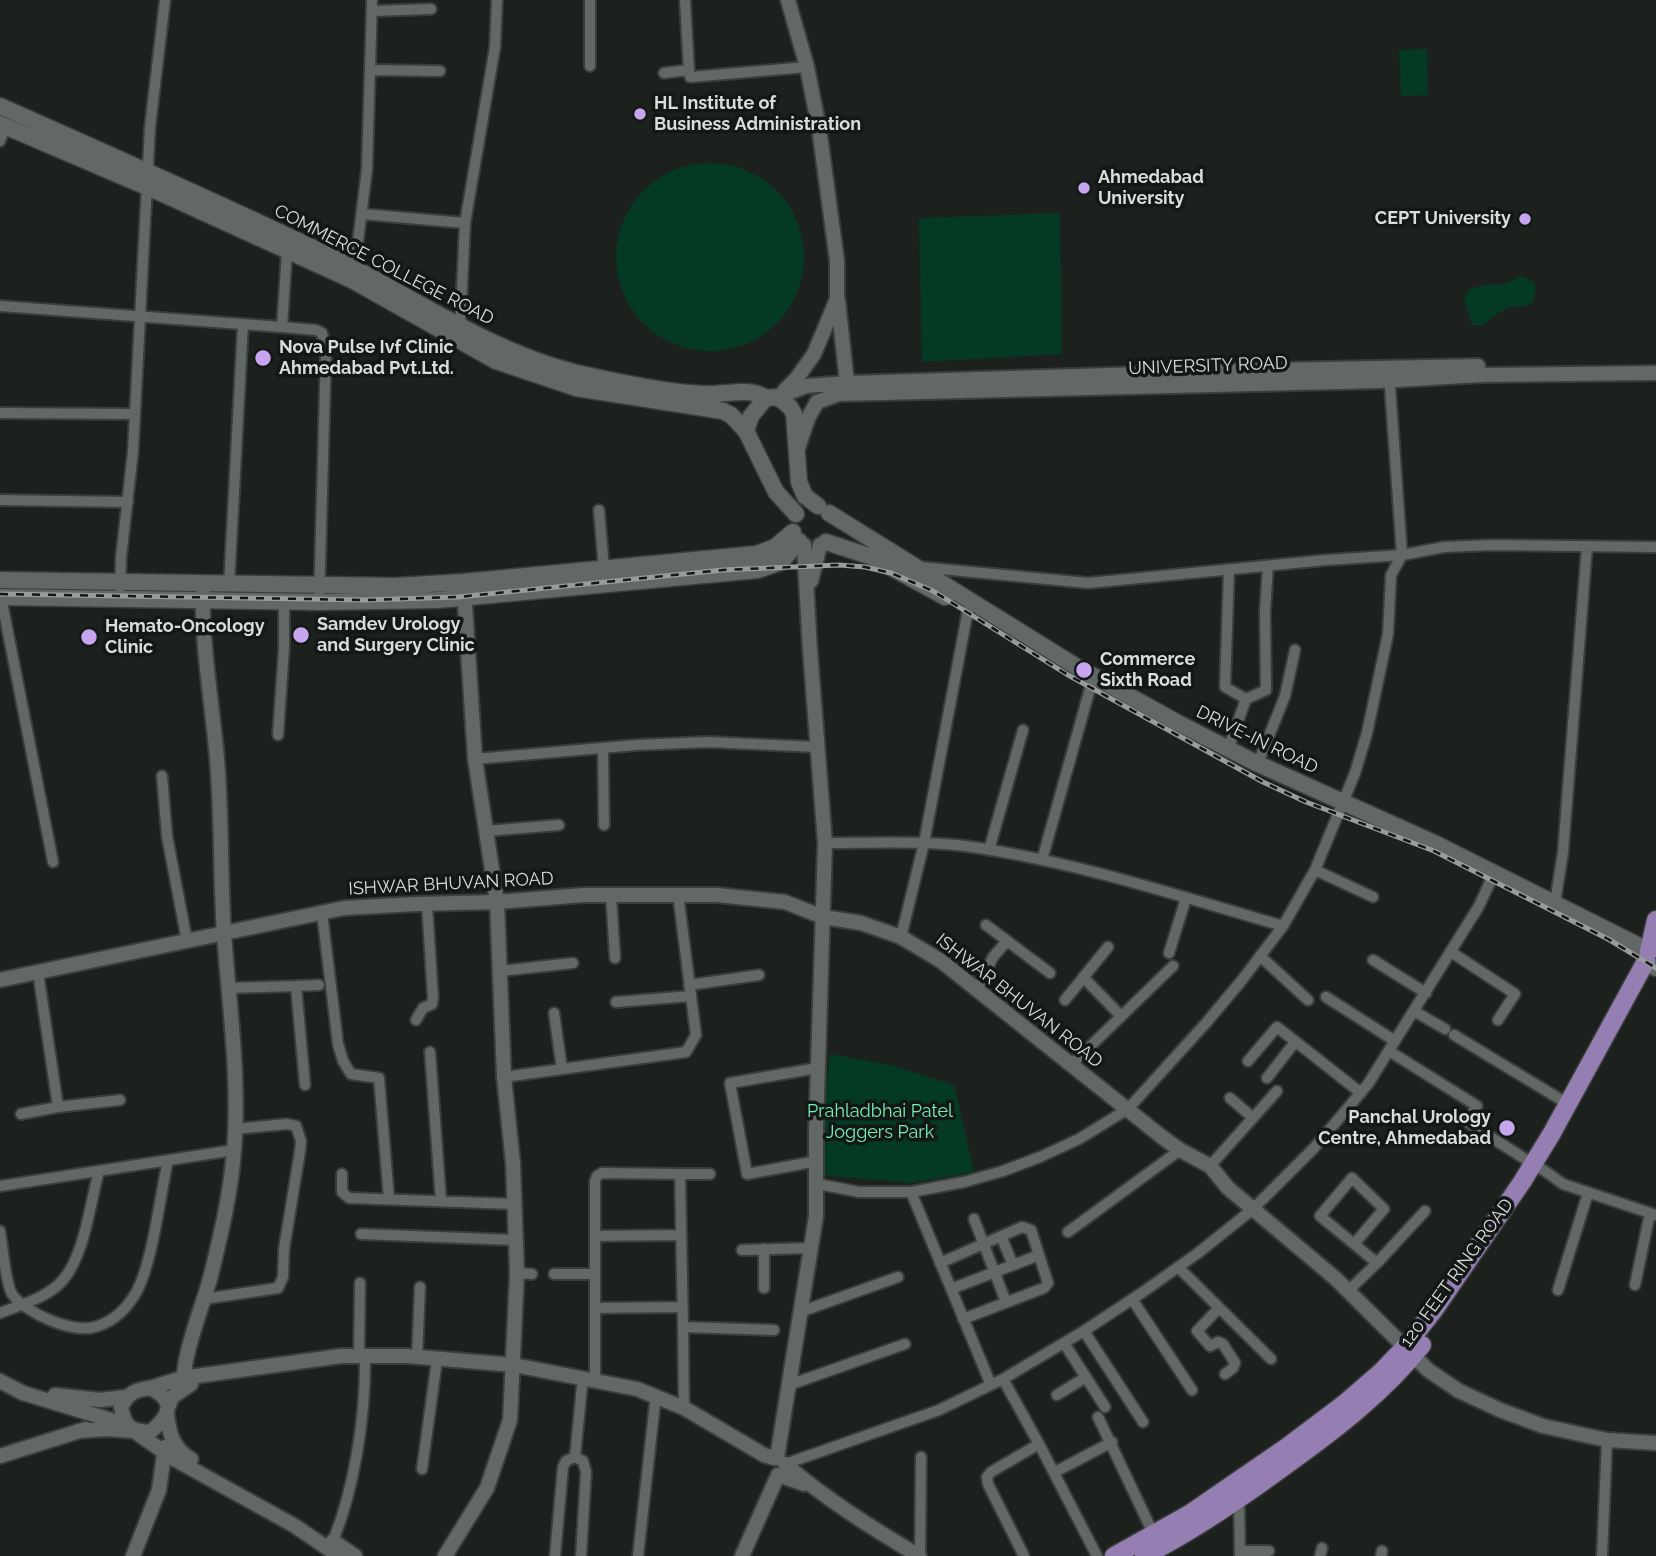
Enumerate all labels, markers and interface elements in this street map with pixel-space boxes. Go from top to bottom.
place label: HL Institute of Business Administration [654,93,861,136]
marker: HL Institute of Business Administration [632,106,648,122]
place label: Ahmedabad University [1098,167,1204,210]
marker: Ahmedabad University [1076,180,1092,196]
street label: COMMERCE COLLEGE ROAD [271,200,497,330]
place label: CEPT University [1375,208,1511,230]
marker: CEPT University [1517,211,1533,227]
place label: Nova Pulse Ivf Clinic Ahmedabad Pvt.Ltd. [279,337,454,380]
marker: Nova Pulse Ivf Clinic Ahmedabad Pvt.Ltd. [253,348,273,368]
street label: UNIVERSITY ROAD [1128,352,1288,380]
place label: Samdev Urology and Surgery Clinic [317,614,475,656]
place label: Hemato-Oncology Clinic [105,616,265,658]
marker: Samdev Urology and Surgery Clinic [291,625,311,645]
marker: Hemato-Oncology Clinic [79,627,99,647]
place label: Commerce Sixth Road [1100,649,1195,692]
marker: Commerce Sixth Road [1074,660,1094,680]
street label: DRIVE-IN ROAD [1193,701,1321,779]
street label: ISHWAR BHUVAN ROAD [348,868,554,900]
street label: ISHWAR BHUVAN ROAD [931,929,1107,1073]
park label: Prahladbhai Patel Joggers Park [807,1101,953,1144]
place label: Panchal Urology Centre, Ahmedabad [1318,1107,1491,1150]
marker: Panchal Urology Centre, Ahmedabad [1497,1118,1517,1138]
street label: 120 FEET RING ROAD [1396,1195,1518,1351]

